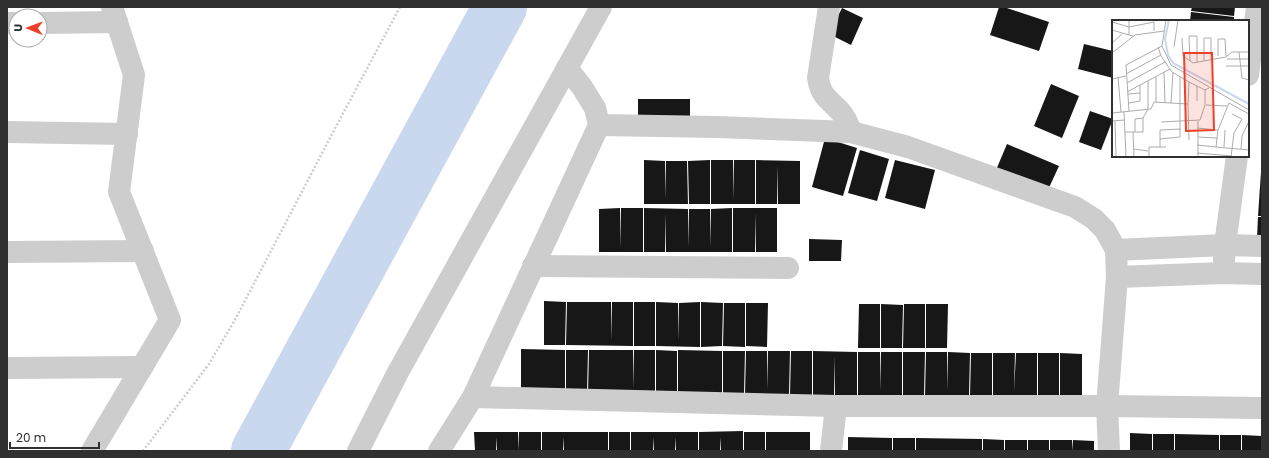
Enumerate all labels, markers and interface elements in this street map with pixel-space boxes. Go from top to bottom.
north arrow [8,8,48,48]
inset map [1112,20,1249,157]
text: U [10,24,26,32]
scale bar [10,424,99,450]
text: 20 m [16,429,46,446]

